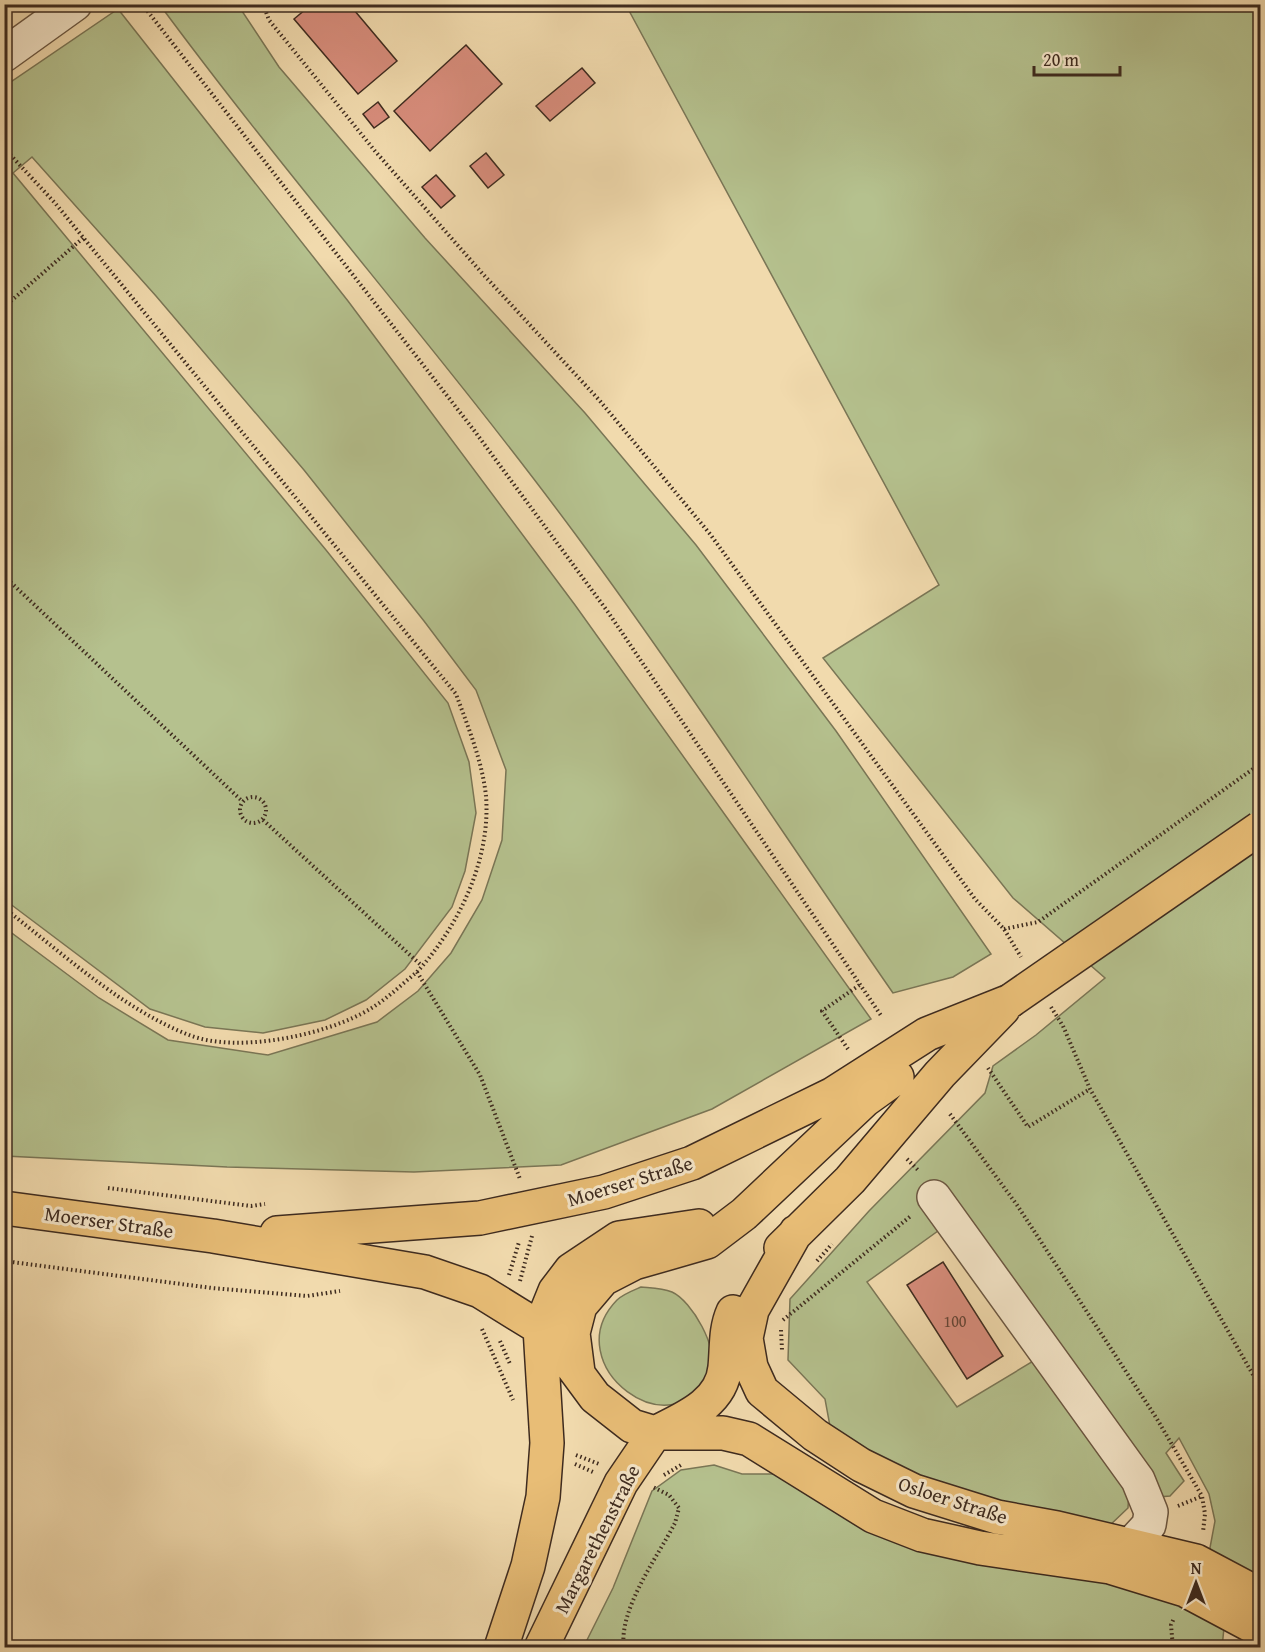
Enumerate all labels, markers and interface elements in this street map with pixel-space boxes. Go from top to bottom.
scale bar [1034,39,1120,77]
text: 20 m [1043,46,1079,73]
street label: Moerser Straße [564,1148,696,1213]
street label: Moerser Straße [43,1198,175,1245]
house number: 100 [943,1309,967,1333]
street label: Margarethenstraße [547,1459,647,1618]
street label: Osloer Straße [895,1468,1012,1531]
north arrow [1166,1553,1226,1613]
text: N [1191,1556,1202,1580]

